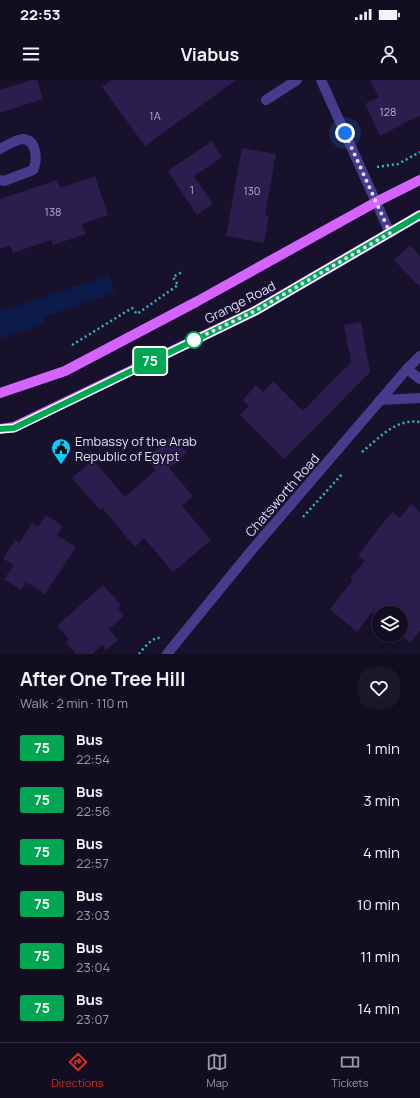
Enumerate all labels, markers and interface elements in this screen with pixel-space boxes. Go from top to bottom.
text: 22:53 [20,4,61,25]
text: Viabus [181,42,239,66]
icon: menu [20,43,42,65]
icon: person [378,43,400,65]
house number: 128 [380,104,396,119]
house number: 1A [149,108,161,123]
your location [335,123,355,143]
house number: 1 [190,182,194,197]
house number: 130 [243,183,261,198]
house number: 138 [45,204,61,219]
street label: Grange Road [201,276,279,328]
unlabelled marker [185,331,203,349]
line badge: 75 [132,348,168,374]
text: 75 [142,351,158,370]
place label: Embassy of the Arab Republic of Egypt [75,432,197,465]
public building icon: Embassy of the Arab Republic of Egypt [50,437,72,465]
street label: Chatsworth Road [241,450,323,540]
map controls [372,606,408,642]
button: layers [372,606,408,642]
text: After One Tree Hill [20,666,186,692]
button: heart [358,667,400,709]
text: Walk · 2 min · 110 m [20,694,128,712]
text: Bus [76,729,103,750]
text: 75 [34,738,50,757]
text: 1 min [366,738,400,759]
text: 22:54 [76,750,110,768]
text: Bus [76,781,103,802]
text: 75 [34,790,50,809]
text: 3 min [364,790,400,811]
text: 22:56 [76,802,110,820]
text: Bus [76,833,103,854]
text: 75 [34,842,50,861]
text: 4 min [363,842,400,863]
text: 22:57 [76,854,109,872]
text: Bus [76,885,103,906]
text: 75 [34,894,50,913]
text: 10 min [357,894,400,915]
text: 23:03 [76,906,110,924]
text: Bus [76,937,103,958]
text: 75 [34,946,50,965]
text: 11 min [360,946,400,967]
text: 23:04 [76,958,110,976]
text: Bus [76,989,103,1010]
text: 75 [34,998,50,1017]
text: 14 min [357,998,400,1019]
text: 23:07 [76,1010,109,1028]
tab: Directions [51,1051,104,1090]
tab: Map [206,1051,228,1090]
tab: Tickets [331,1051,369,1090]

